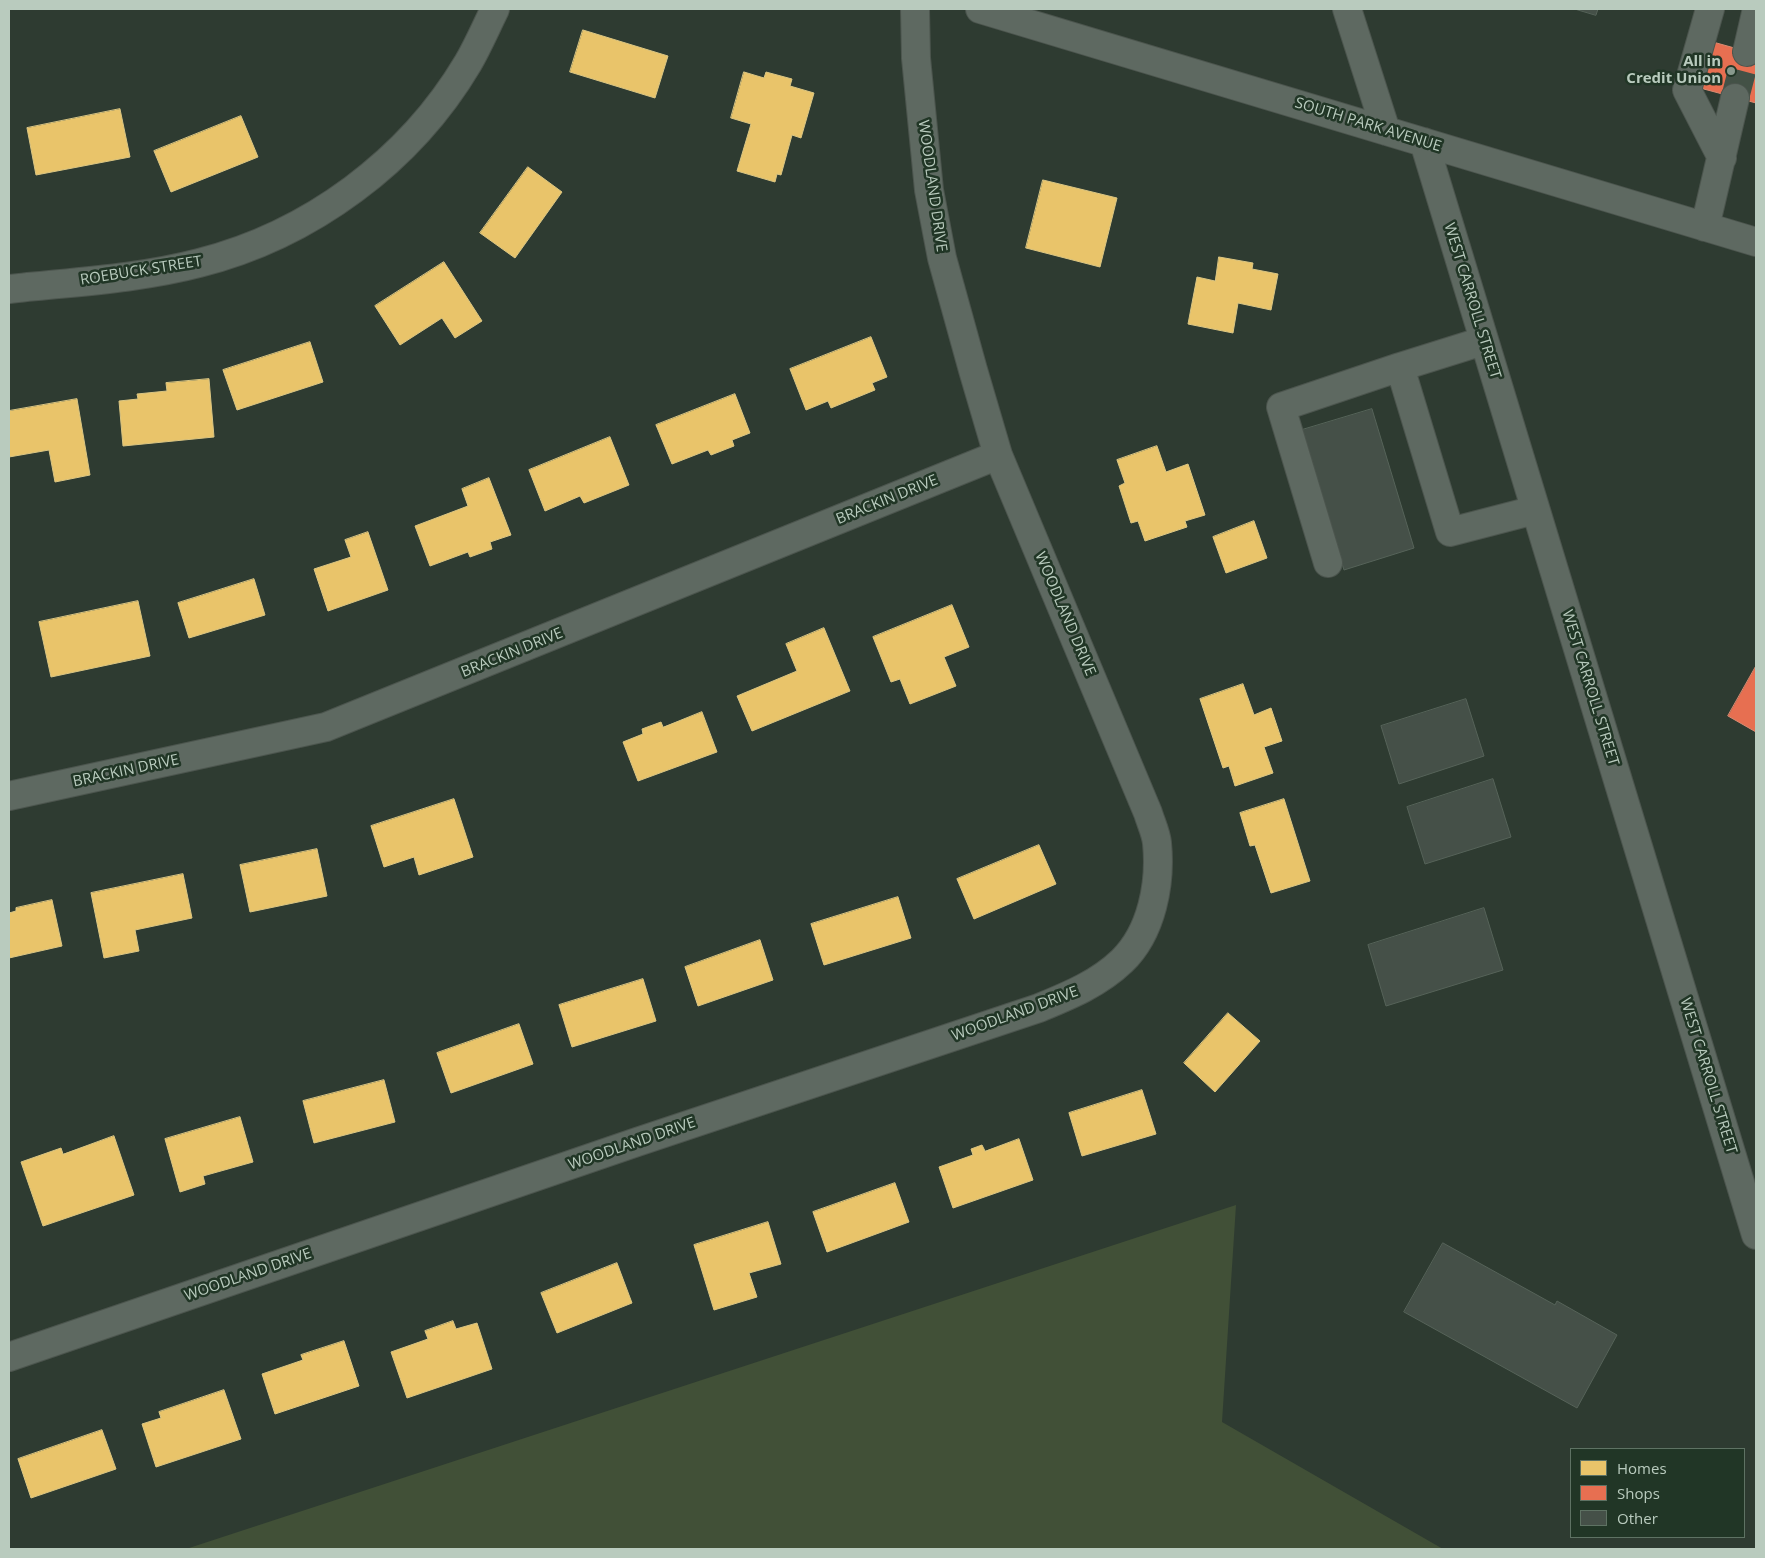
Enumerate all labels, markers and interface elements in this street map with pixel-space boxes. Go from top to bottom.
place label: All in Credit Union [1626,53,1721,88]
marker: All in Credit Union [1725,65,1737,77]
street label: SOUTH PARK AVENUE [1293,94,1443,156]
street label: WOODLAND DRIVE [914,119,950,253]
street label: WEST CARROLL STREET [1440,221,1504,381]
street label: ROEBUCK STREET [79,252,203,290]
street label: BRACKIN DRIVE [834,471,940,529]
street label: WOODLAND DRIVE [1031,549,1099,679]
street label: WEST CARROLL STREET [1558,608,1622,768]
street label: BRACKIN DRIVE [459,624,565,682]
street label: BRACKIN DRIVE [71,751,181,791]
street label: WOODLAND DRIVE [949,983,1081,1045]
street label: WEST CARROLL STREET [1676,996,1740,1156]
street label: WOODLAND DRIVE [566,1114,698,1174]
street label: WOODLAND DRIVE [182,1245,314,1305]
legend [1570,1448,1745,1538]
text: Homes [1617,1458,1667,1478]
text: Shops [1617,1483,1660,1503]
text: Other [1617,1508,1658,1528]

